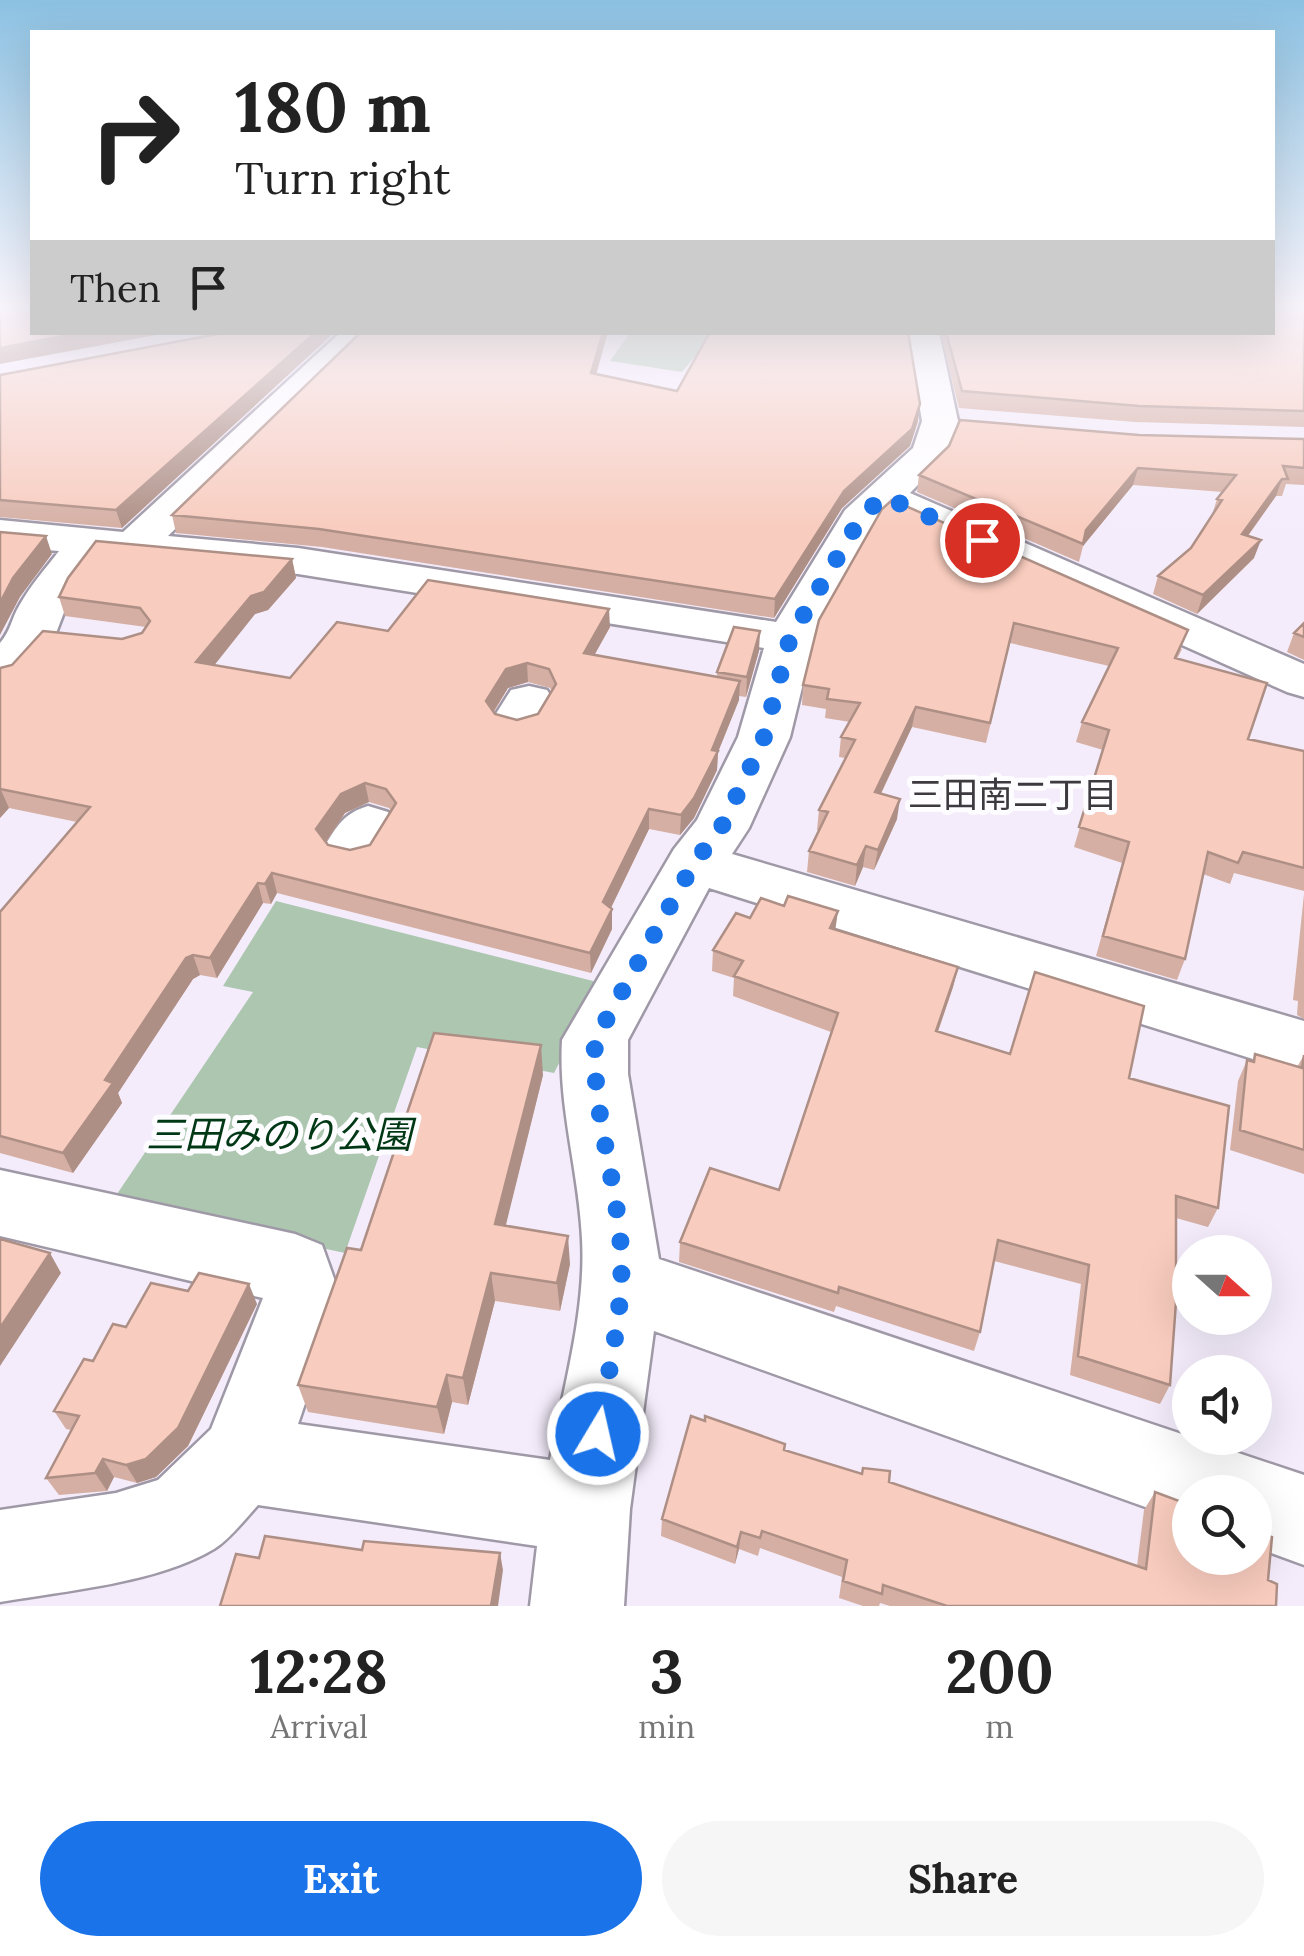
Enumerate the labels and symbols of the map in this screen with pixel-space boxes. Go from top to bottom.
pin [940,498,1025,583]
district label: 三田南二丁目 [908,772,1118,817]
park label: 三田みのり公園 [146,1110,417,1158]
north arrow [1172,1235,1272,1335]
position arrow [546,1382,650,1486]

